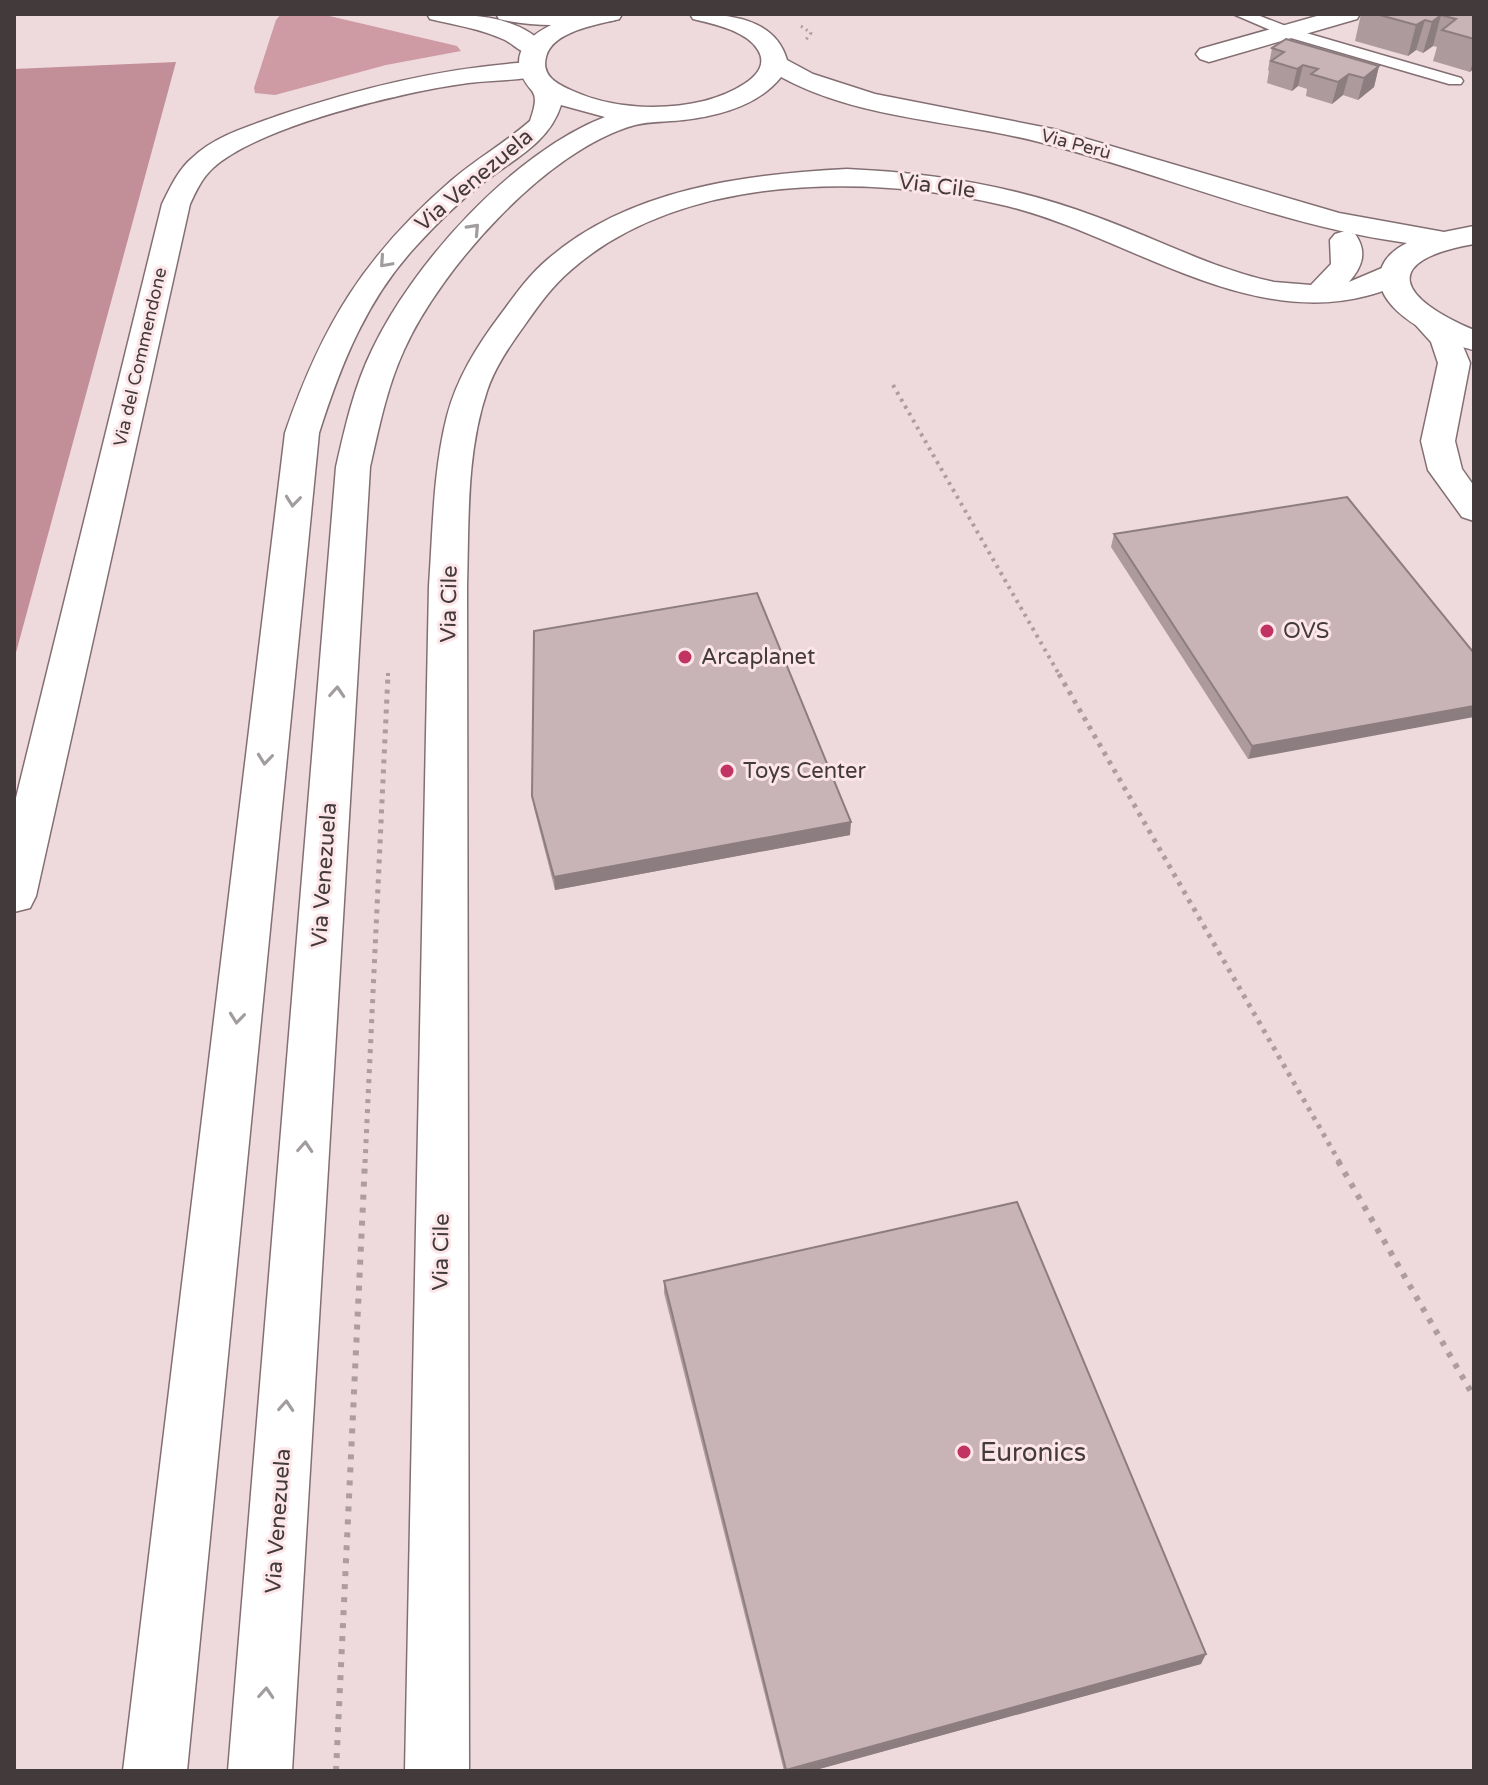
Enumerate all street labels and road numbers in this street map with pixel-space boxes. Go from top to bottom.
street label: Via Venezuela [410,123,538,237]
street label: Via Perù [1039,124,1113,164]
street label: Via Cile [897,168,977,204]
street label: Via del Commendone [109,265,171,449]
street label: Via Cile [435,565,463,643]
street label: Via Venezuela [306,801,342,949]
street label: Via Cile [427,1213,455,1291]
street label: Via Venezuela [260,1447,296,1595]

